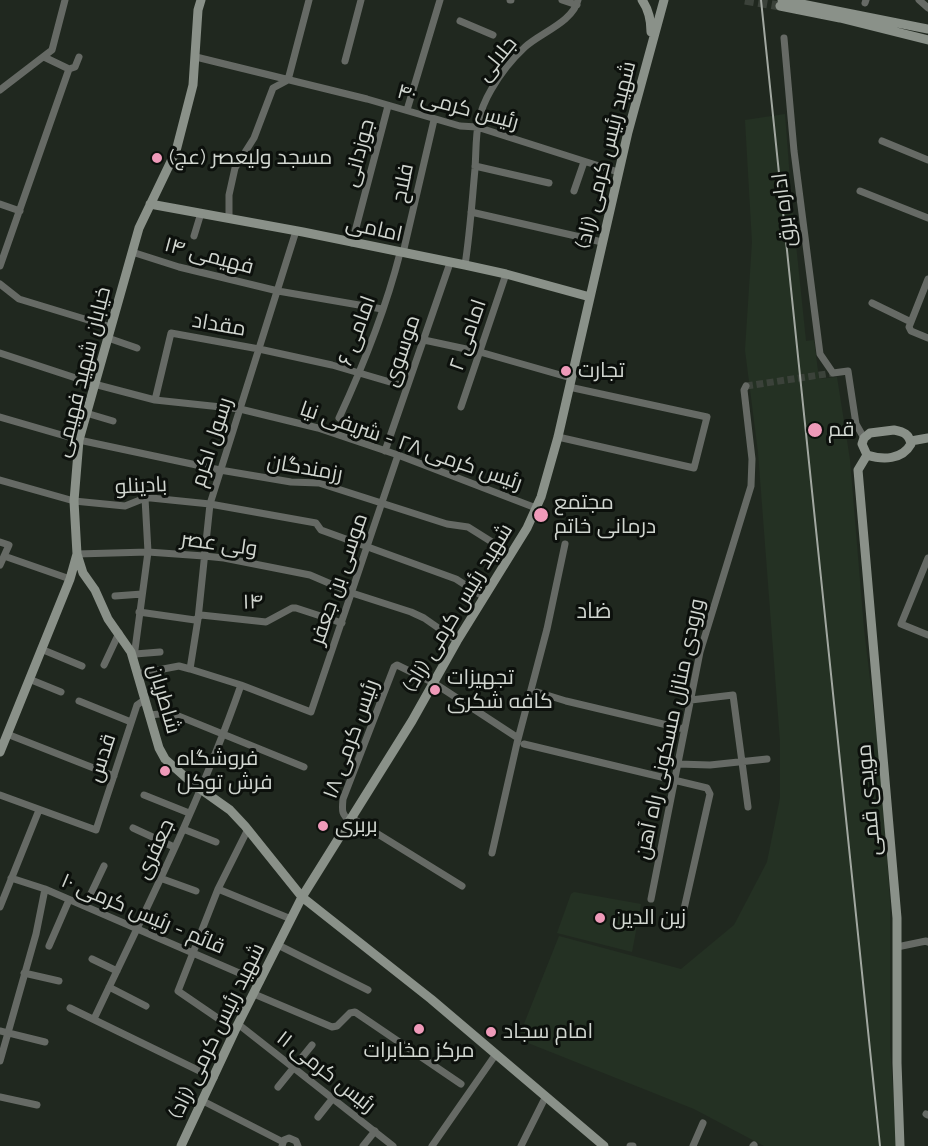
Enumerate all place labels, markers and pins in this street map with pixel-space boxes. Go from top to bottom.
place label: مسجد ولیعصر (عج) [169,145,332,171]
marker: مسجد ولیعصر (عج) [150,151,164,165]
place label: تجارت [578,358,625,384]
marker: تجارت [559,364,573,378]
place label: قم [828,417,855,443]
marker: قم [806,421,824,439]
place label: مجتمع درمانی خاتم [554,490,656,540]
marker: مجتمع درمانی خاتم [532,506,550,524]
place label: تجهیزات کافه شکری [447,665,553,715]
marker: تجهیزات کافه شکری [428,683,442,697]
place label: فروشگاه فرش توکل [177,746,272,796]
marker: فروشگاه فرش توکل [158,764,172,778]
place label: بربری [335,813,378,839]
marker: بربری [316,819,330,833]
place label: زین الدین [612,905,686,931]
marker: زین الدین [593,911,607,925]
place label: امام سجاد [503,1019,593,1045]
marker: مرکز مخابرات [412,1022,426,1036]
marker: امام سجاد [484,1025,498,1039]
place label: مرکز مخابرات [363,1038,475,1064]

